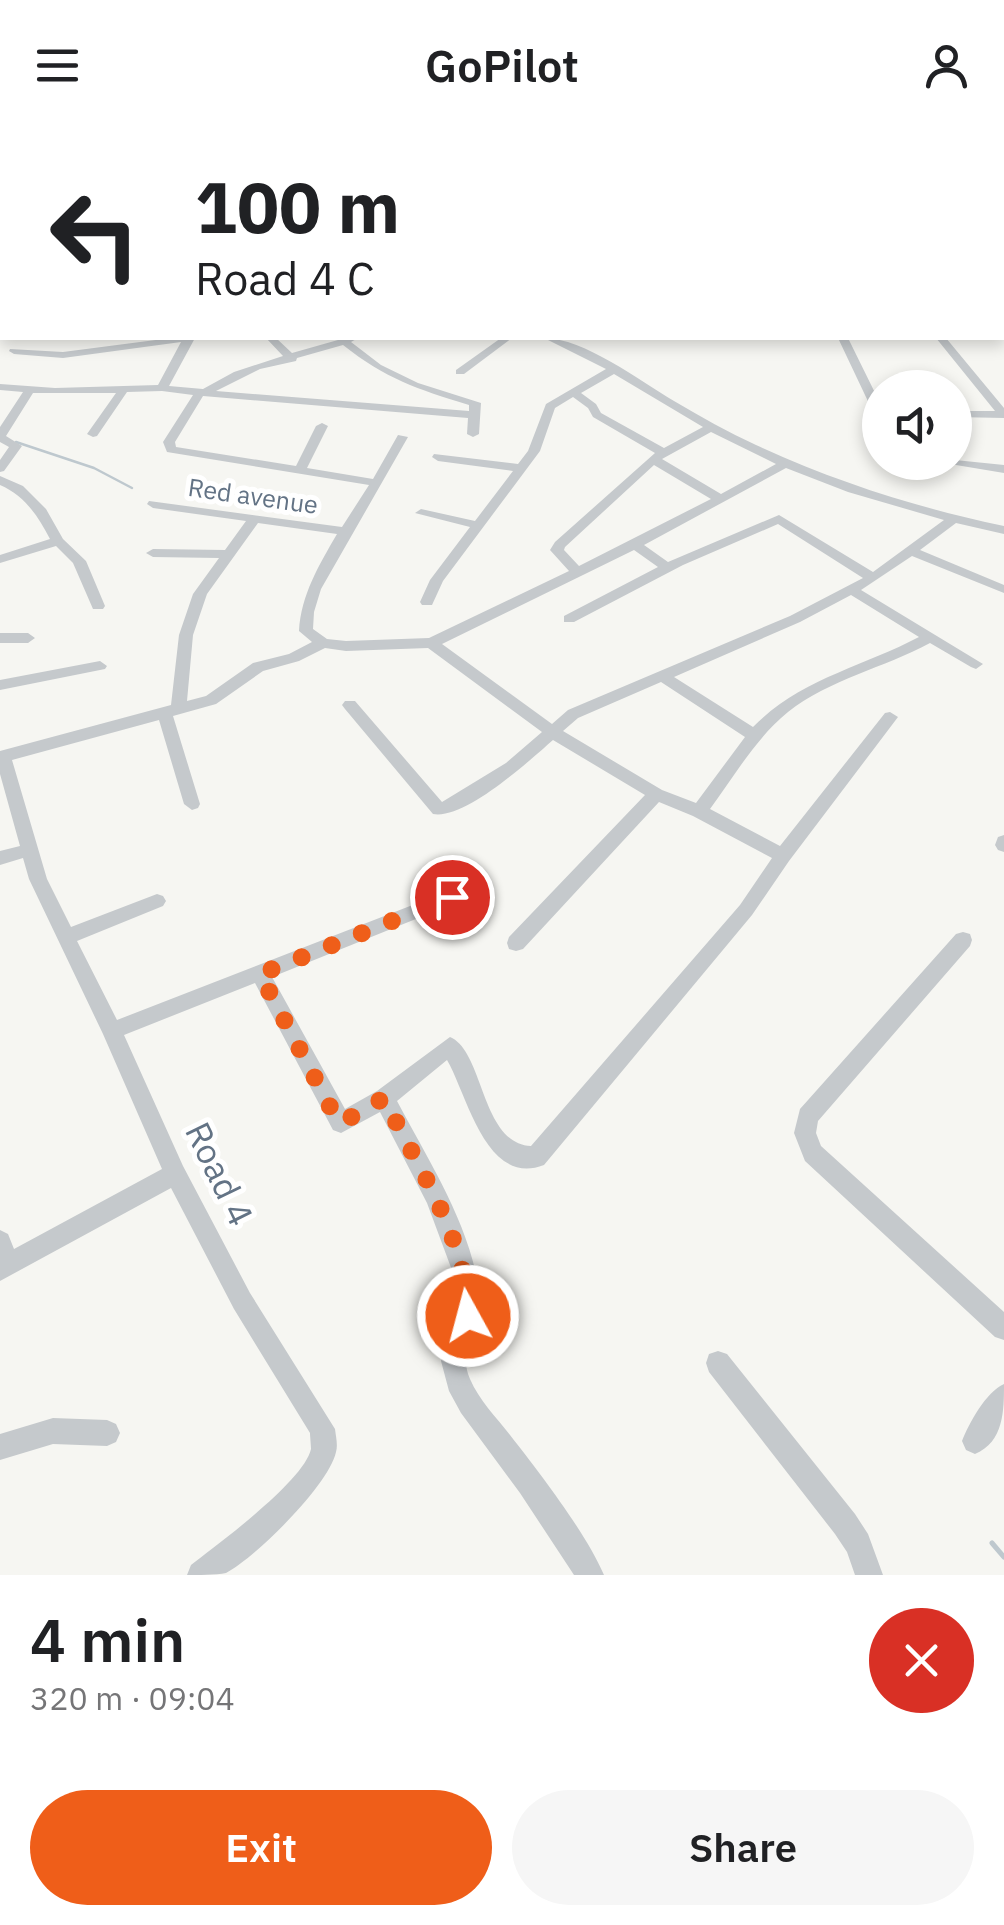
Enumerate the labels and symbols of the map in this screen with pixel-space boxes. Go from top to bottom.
street label: Red avenue [186,470,320,521]
pin [410,855,495,940]
street label: Road 4 [175,1114,265,1233]
position arrow [416,1264,520,1368]

